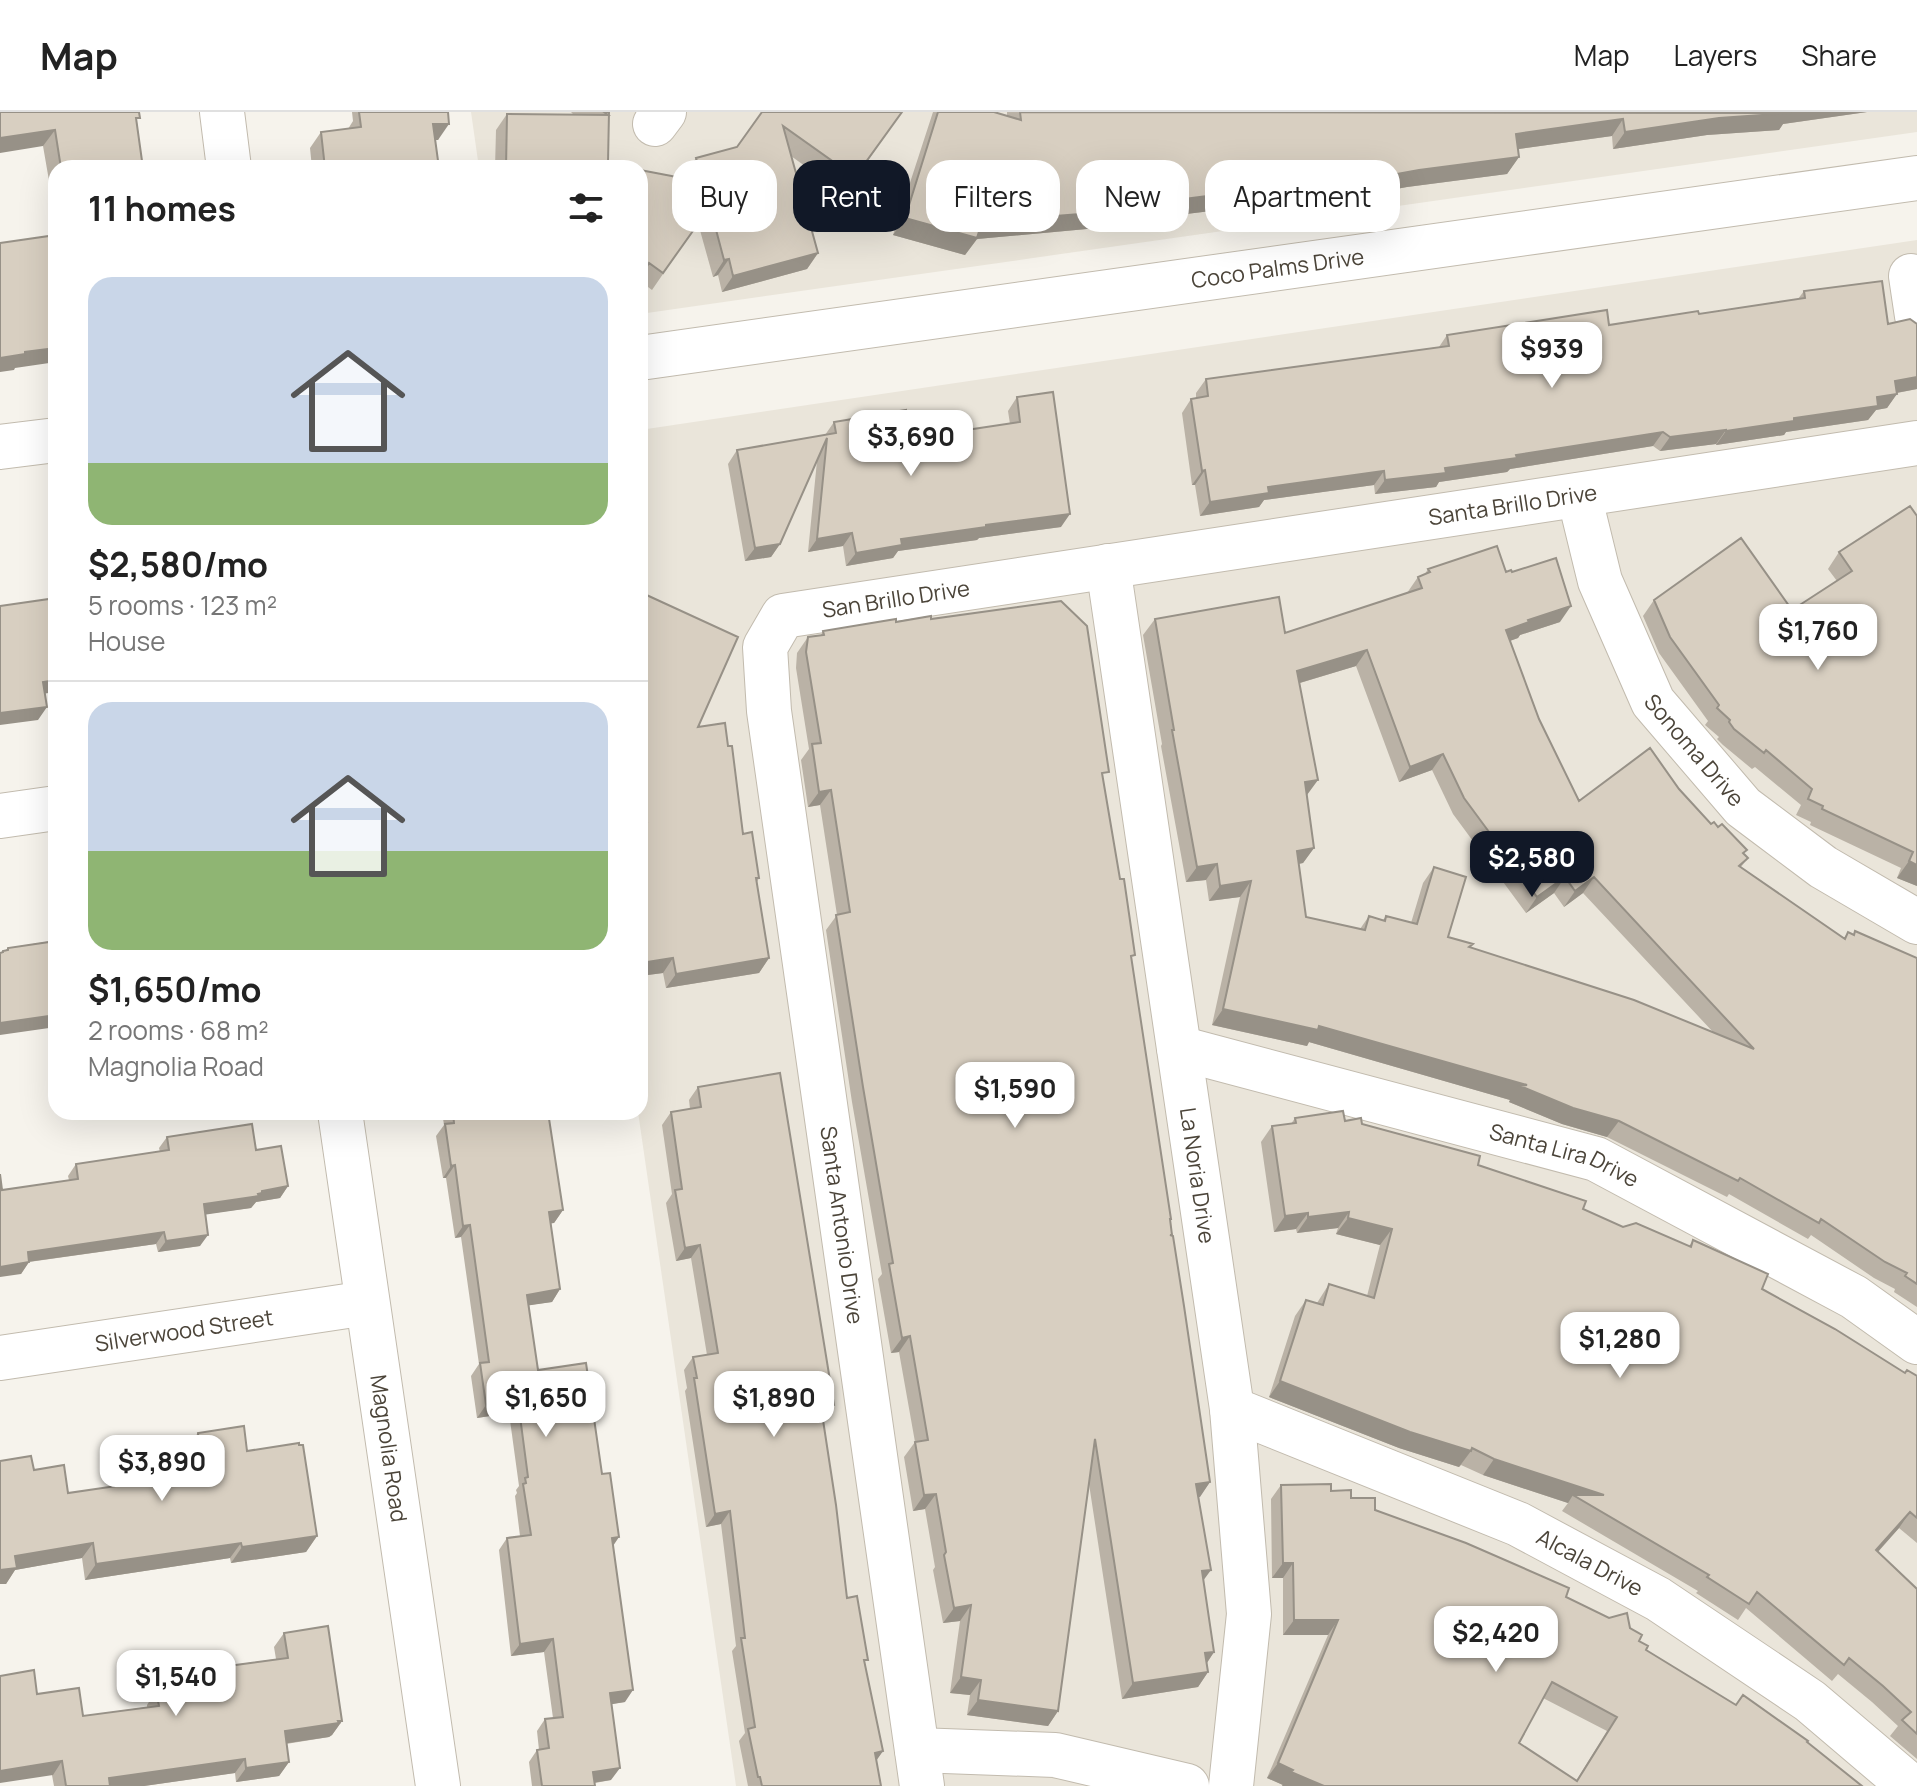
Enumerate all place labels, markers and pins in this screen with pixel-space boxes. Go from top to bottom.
pin: $939 [1505,322,1599,390]
pin: $3,690 [846,410,976,478]
pin: $1,760 [1753,604,1883,672]
pin: $2,580 [1467,831,1597,899]
pin: $1,590 [950,1062,1080,1130]
pin: $1,280 [1555,1312,1685,1380]
pin: $1,650 [481,1371,611,1439]
pin: $1,890 [709,1371,839,1439]
pin: $3,890 [97,1435,227,1503]
pin: $2,420 [1431,1606,1561,1674]
pin: $1,540 [111,1650,241,1718]

